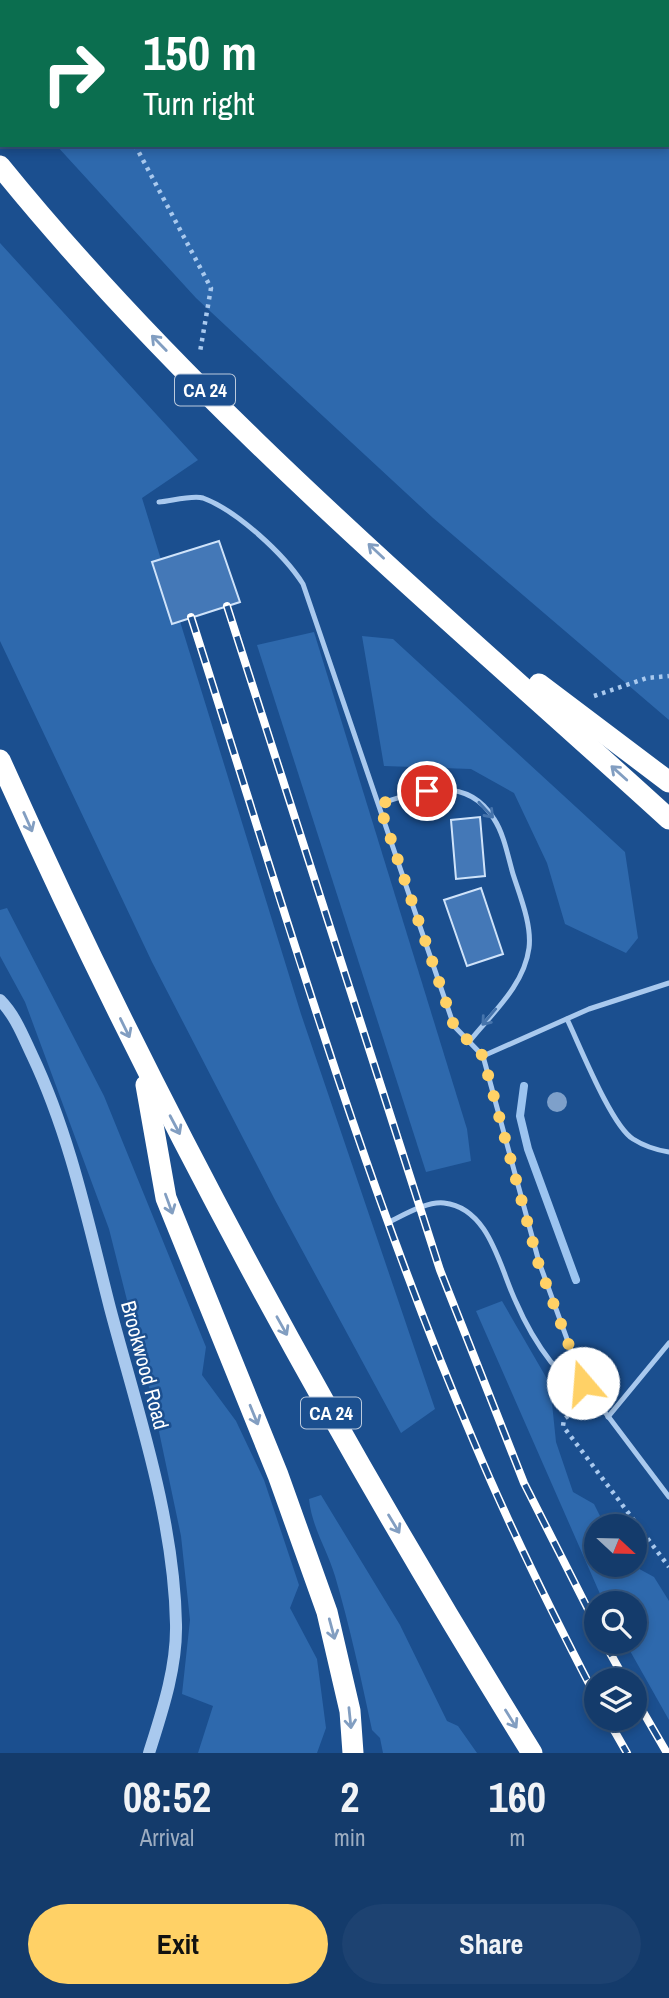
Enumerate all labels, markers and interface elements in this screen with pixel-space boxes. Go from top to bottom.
text: 150 m [143,19,257,85]
icon: right [28,28,119,119]
text: Turn right [143,82,255,125]
one-way arrow [150,335,167,352]
road number: CA 24 [175,374,235,406]
one-way arrow [368,543,385,560]
pin [397,761,457,821]
one-way arrow [611,764,628,781]
icon: arrive [408,772,446,810]
one-way arrow [478,801,494,819]
one-way arrow [22,811,35,832]
one-way arrow [481,1008,497,1026]
one-way arrow [118,1017,132,1038]
one-way arrow [168,1115,182,1135]
one-way arrow [164,1193,176,1215]
street label: Brookwood Road [114,1297,176,1433]
one-way arrow [275,1315,289,1335]
position arrow [546,1346,620,1420]
road number: CA 24 [301,1398,361,1428]
one-way arrow [249,1404,262,1426]
one-way arrow [388,1513,401,1534]
north arrow [584,1514,648,1577]
map controls [584,1514,647,1731]
button: search [584,1591,647,1654]
one-way arrow [327,1618,340,1640]
button: layers [584,1668,647,1731]
one-way arrow [344,1706,357,1729]
one-way arrow [503,1709,518,1728]
text: 08:52 [123,1769,211,1825]
text: 2 [340,1769,359,1825]
text: 160 [489,1769,546,1825]
text: Arrival [140,1822,194,1853]
text: min [334,1822,366,1853]
text: m [509,1822,525,1853]
button: Exit [28,1904,328,1984]
button: Share [342,1904,641,1984]

